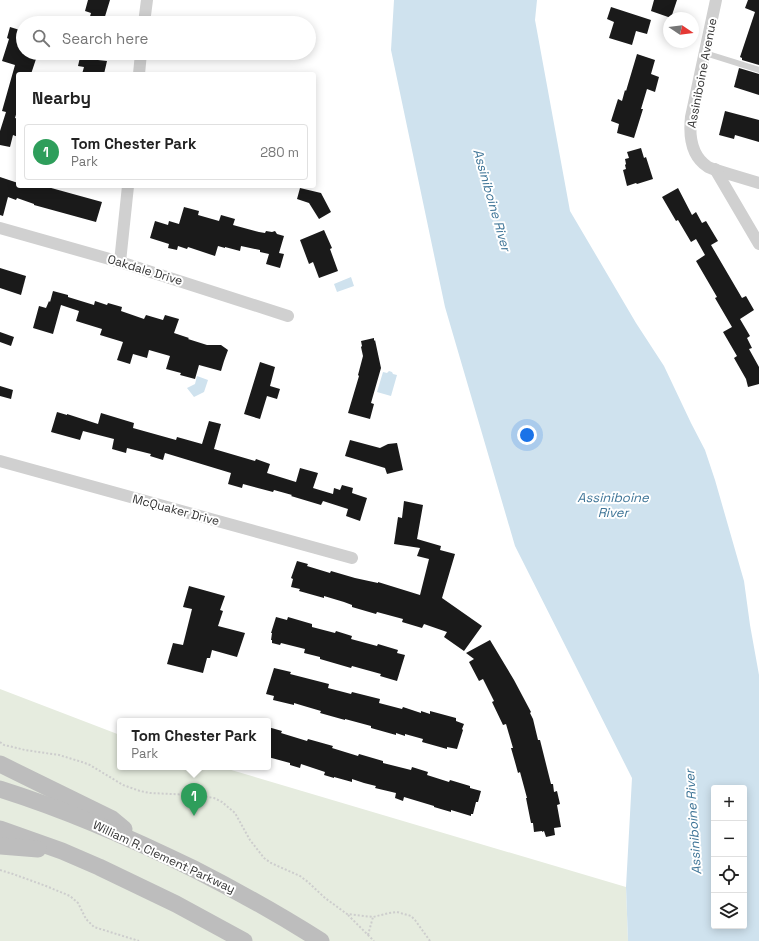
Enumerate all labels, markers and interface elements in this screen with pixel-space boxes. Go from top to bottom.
north arrow [663,12,699,48]
search box [16,16,316,60]
street label: Assiniboine Avenue [684,17,720,129]
icon: search [30,27,52,49]
text: Search here [62,29,148,48]
text: Nearby [32,87,91,109]
text: Tom Chester Park [71,134,196,153]
text: 1 [43,144,49,161]
text: 280 m [260,144,299,161]
water label: Assiniboine River [469,147,515,255]
text: Park [71,153,98,170]
street label: Oakdale Drive [106,251,184,289]
your location [517,425,537,445]
water label: Assiniboine River [577,489,650,521]
street label: McQuaker Drive [131,491,221,529]
popup [117,718,271,770]
text: Tom Chester Park [131,726,257,745]
text: Park [131,745,158,762]
water label: Assiniboine River [681,767,705,875]
pin: 1 [181,783,207,816]
map controls [711,785,747,929]
button: + [711,785,747,821]
street label: William R. Clement Parkway [90,817,238,897]
button: − [711,821,747,857]
button: locate [711,857,747,893]
button: layers [711,893,747,929]

